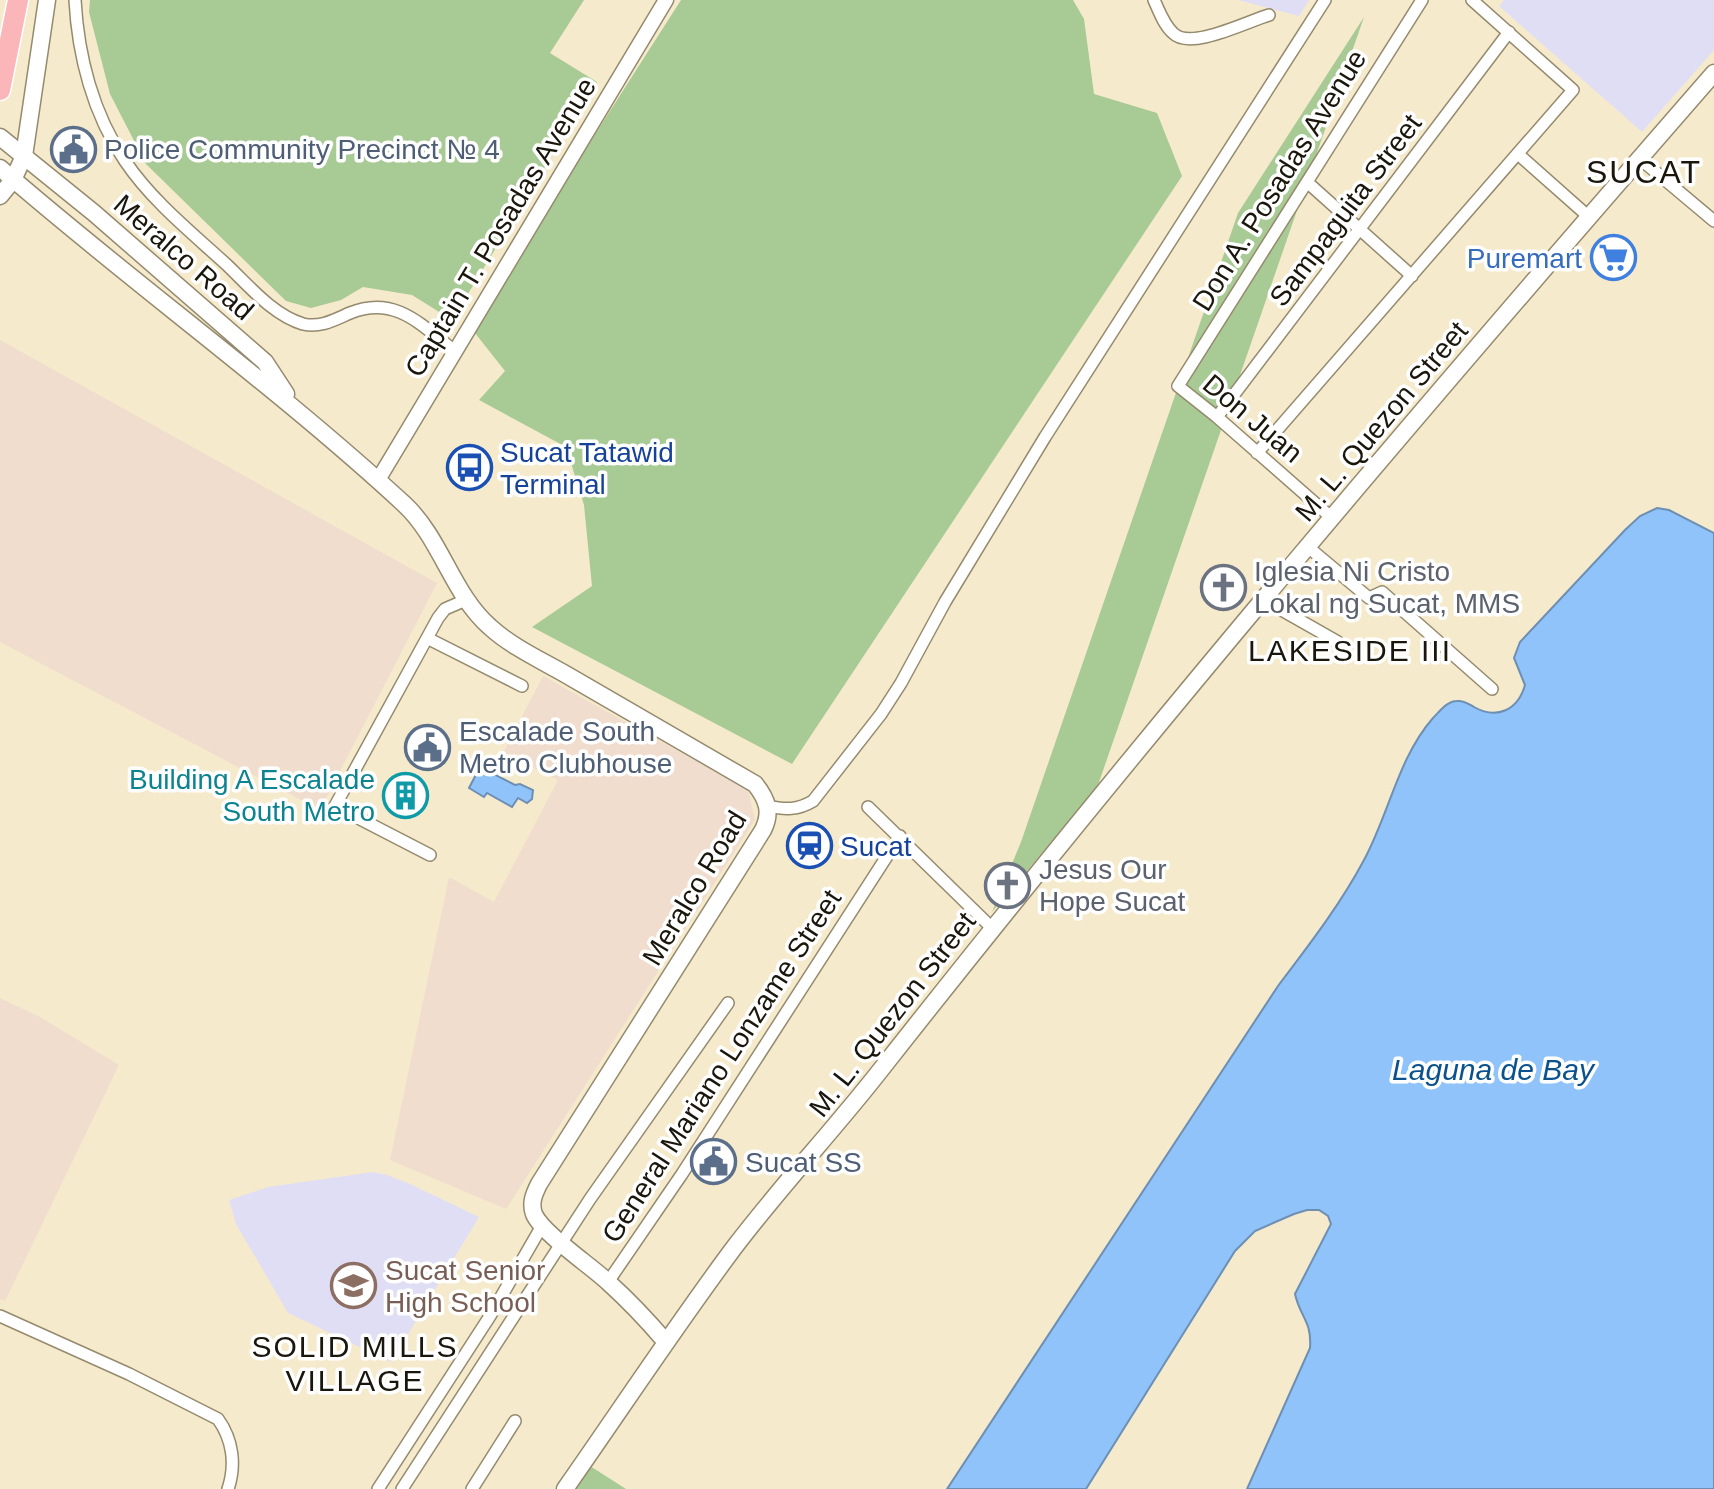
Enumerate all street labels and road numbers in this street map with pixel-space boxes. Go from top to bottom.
street label: Don A. Posadas Avenue [1186,44,1372,316]
street label: Captain T. Posadas Avenue [399,72,602,382]
street label: Sampaguita Street [1263,108,1428,312]
street label: Meralco Road [108,188,260,326]
street label: M. L. Quezon Street [1289,315,1474,527]
street label: Don Juan [1197,368,1309,469]
street label: Meralco Road [636,806,753,971]
street label: General Mariano Lonzame Street [596,884,847,1248]
street label: M. L. Quezon Street [803,906,982,1123]

